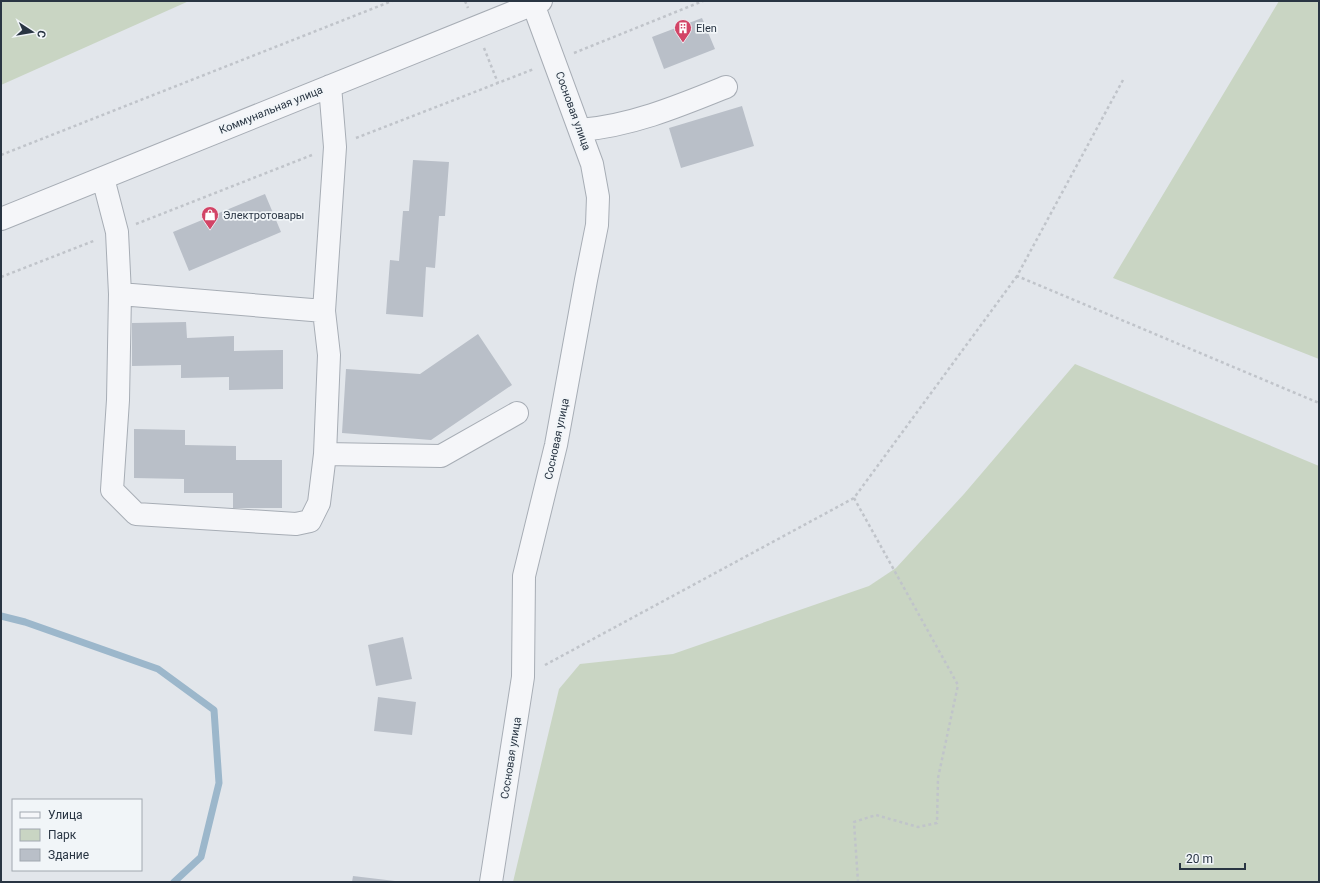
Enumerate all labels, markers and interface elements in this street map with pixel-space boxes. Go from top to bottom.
north arrow [12,12,52,52]
building icon: Elen [673,18,693,43]
place label: Elen [696,22,717,35]
text: С [34,29,48,39]
street label: Сосновая улица [553,70,593,152]
street label: Коммунальная улица [217,83,325,137]
shop icon: Электротовары [200,205,220,230]
place label: Электротовары [223,209,304,222]
street label: Сосновая улица [542,397,572,481]
street label: Сосновая улица [498,716,524,800]
legend [12,799,142,871]
text: Улица [48,808,83,822]
text: Парк [48,828,77,842]
scale bar [1180,845,1245,871]
text: Здание [48,848,89,862]
text: 20 m [1186,852,1213,866]

